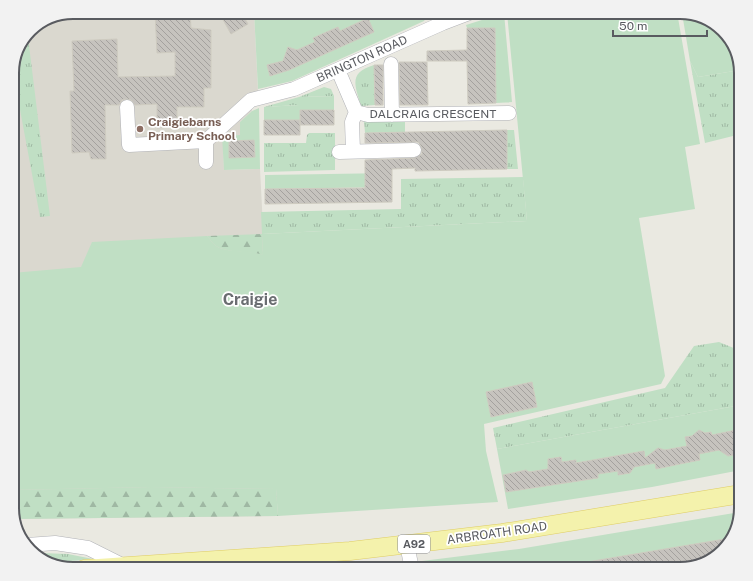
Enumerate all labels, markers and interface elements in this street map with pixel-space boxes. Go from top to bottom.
scale bar [613,12,707,38]
text: 50 m [619,19,647,33]
street label: BRINGTON ROAD [314,33,410,85]
street label: DALCRAIG CRESCENT [370,107,496,121]
place label: Craigiebarns Primary School [148,115,236,143]
marker: Craigiebarns Primary School [135,124,145,134]
district label: Craigie [223,290,277,309]
street label: ARBROATH ROAD [446,519,548,547]
road number: A92 [398,535,430,553]

